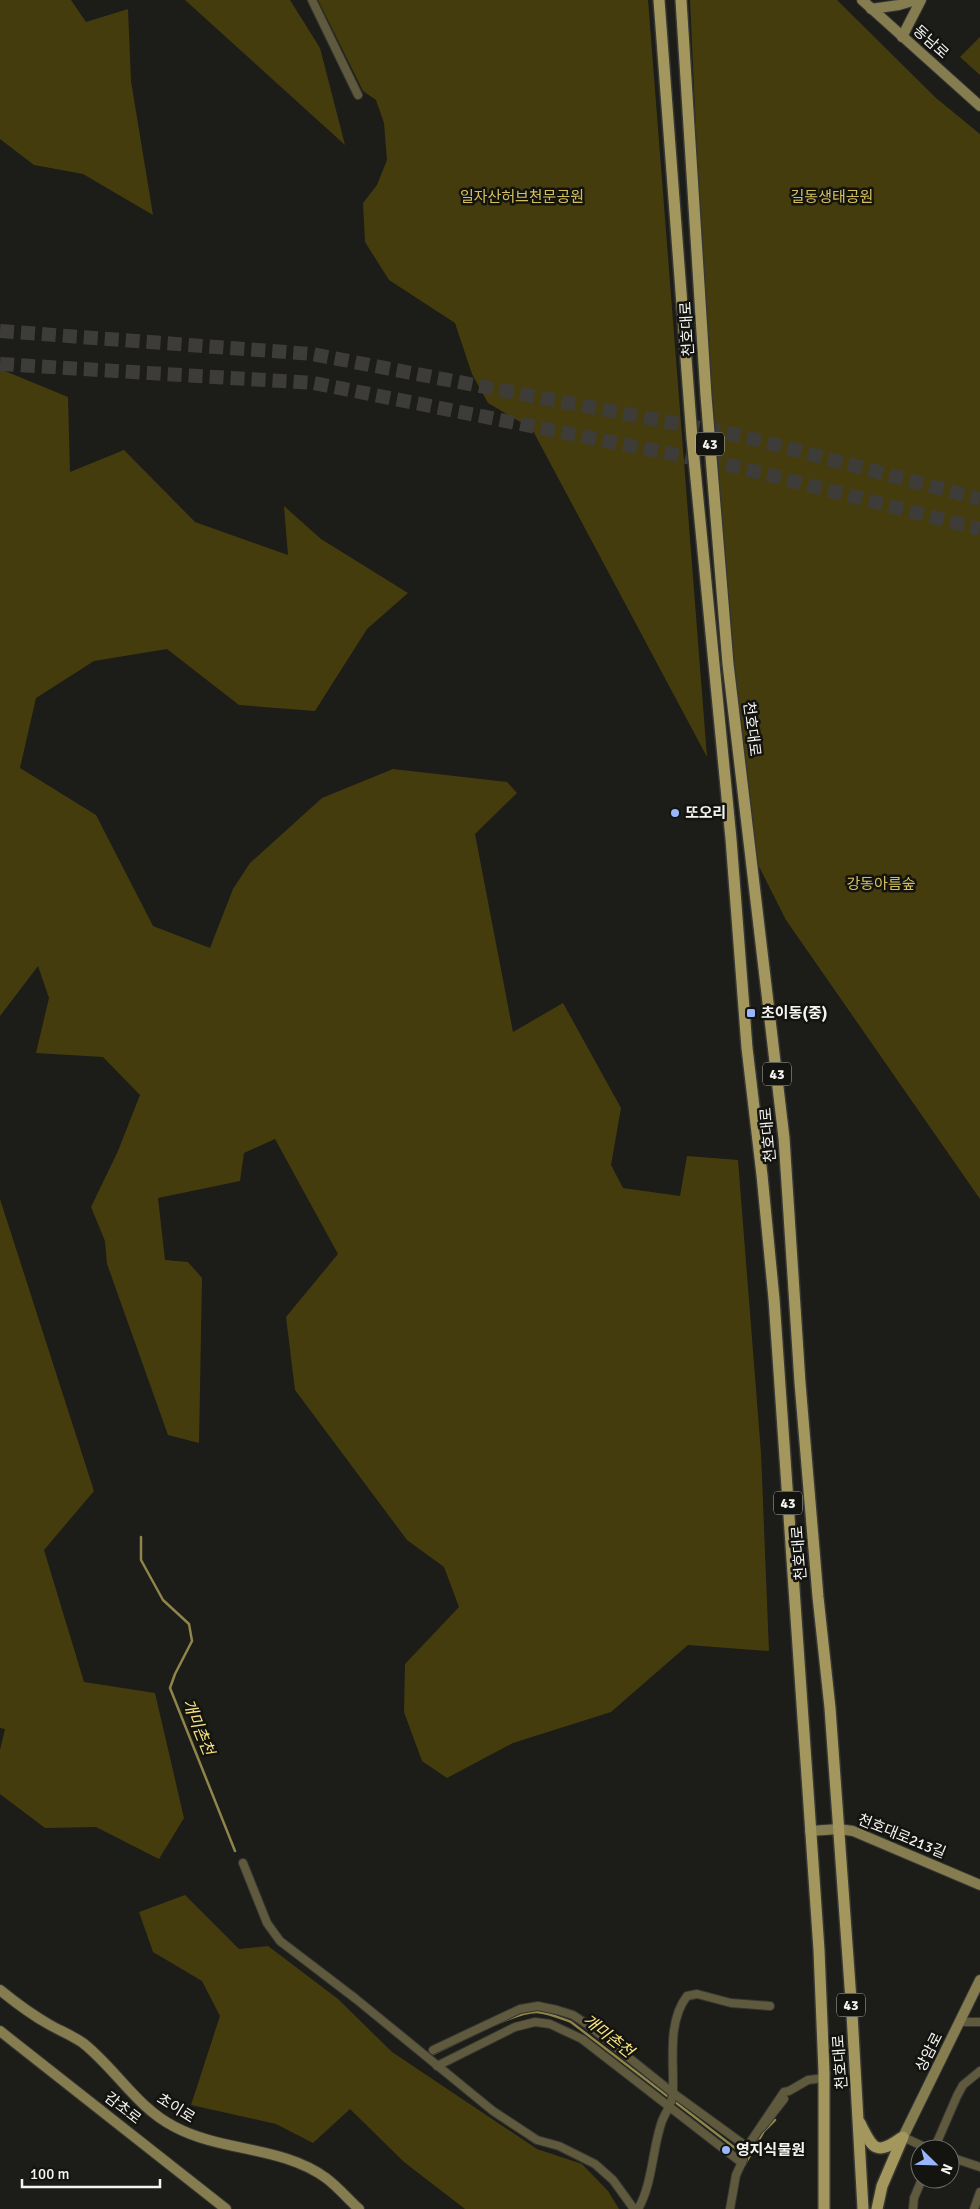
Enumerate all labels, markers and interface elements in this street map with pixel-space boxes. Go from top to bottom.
street label: 동남로 [910,21,952,63]
park label: 일자산허브천문공원 [460,188,584,206]
park label: 길동생태공원 [791,188,873,206]
street label: 천호대로 [677,301,697,357]
road number: 43 [696,432,724,456]
street label: 천호대로 [740,701,764,757]
place label: 또오리 [685,804,726,822]
marker: 또오리 [669,807,681,819]
park label: 강동아름숲 [846,875,916,893]
place label: 초이동(중) [761,1004,827,1022]
marker: 초이동(중) [745,1007,757,1019]
road number: 43 [763,1062,791,1086]
street label: 천호대로 [757,1107,779,1163]
road number: 43 [774,1492,802,1515]
street label: 천호대로 [788,1525,810,1581]
water label: 개미촌천 [178,1696,219,1760]
street label: 천호대로213길 [855,1810,949,1862]
road number: 43 [837,1994,865,2016]
water label: 개미촌천 [579,2010,639,2063]
street label: 상암로 [912,2029,946,2075]
street label: 천호대로 [829,2034,851,2090]
street label: 감초로 [101,2088,145,2128]
street label: 초이로 [154,2089,198,2127]
north arrow [910,2139,960,2189]
place label: 영지식물원 [736,2141,805,2159]
marker: 영지식물원 [720,2144,732,2156]
scale bar [22,2156,160,2188]
text: N [937,2161,956,2177]
text: 100 m [30,2165,70,2183]

